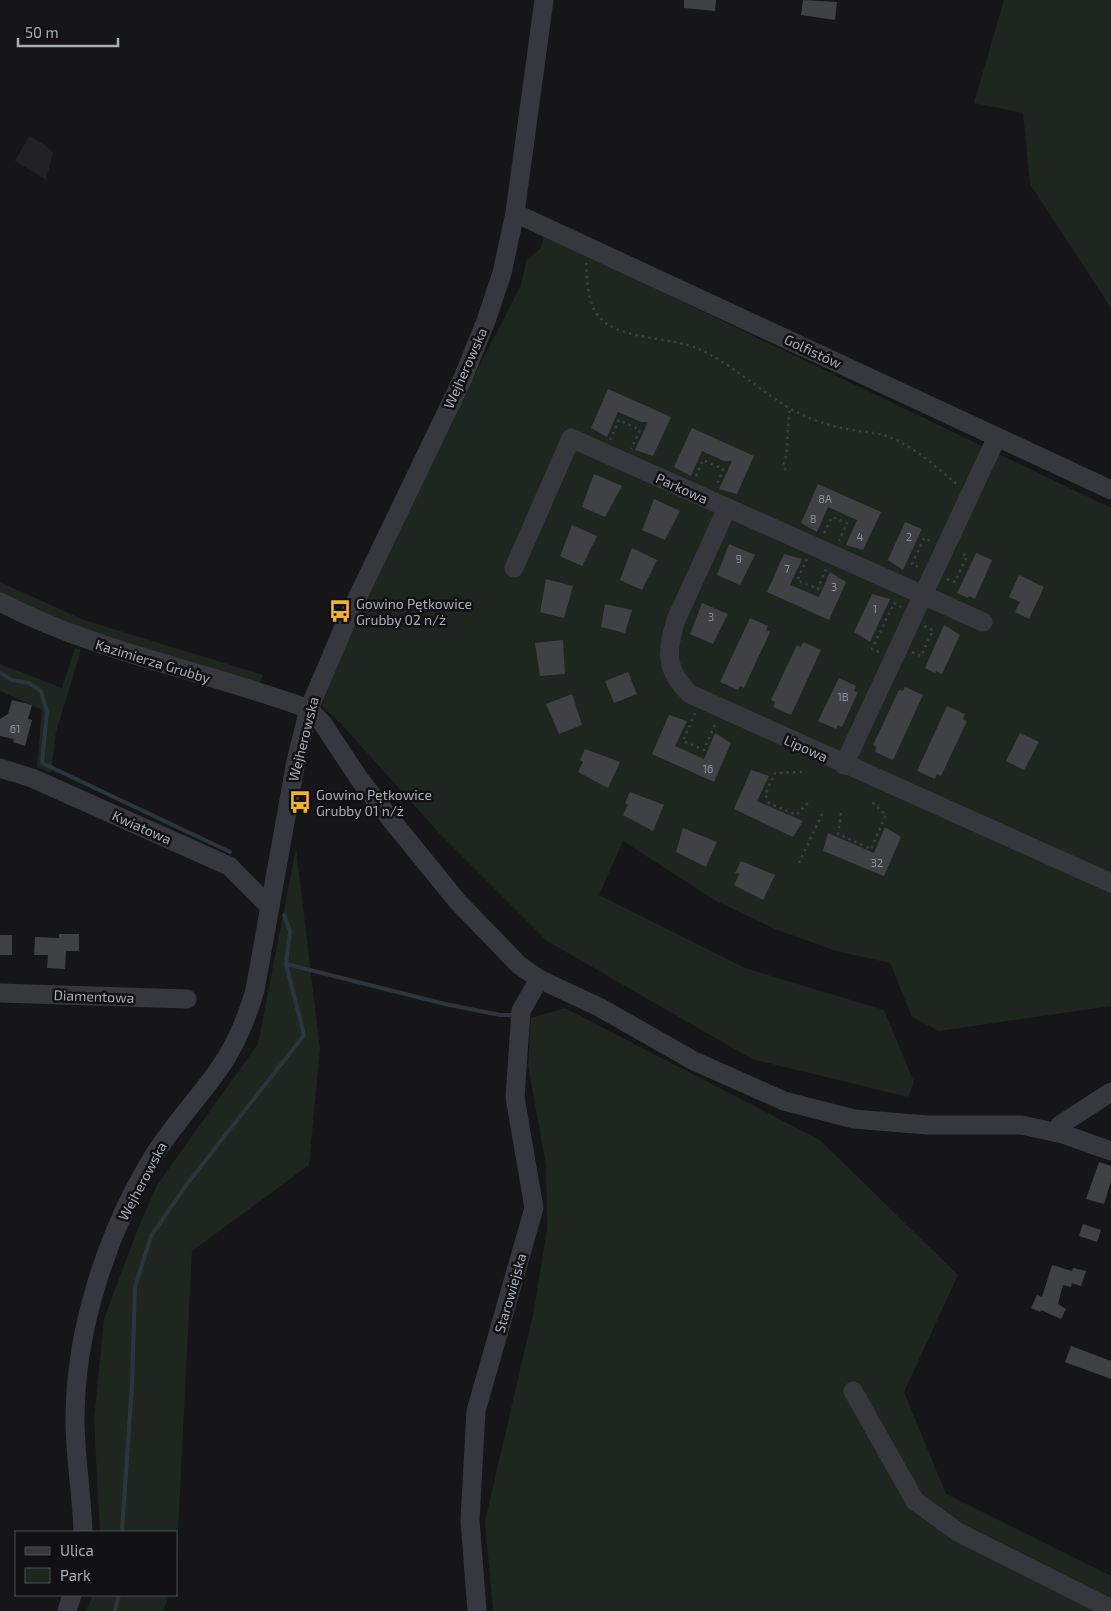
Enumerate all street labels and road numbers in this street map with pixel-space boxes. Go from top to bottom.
street label: Wejherowska [440,325,490,411]
street label: Golfistów [782,330,845,372]
street label: Parkowa [653,469,711,507]
street label: Kazimierza Grubby [94,635,213,687]
street label: Wejherowska [284,695,322,783]
street label: Lipowa [782,731,830,765]
street label: Kwiatowa [110,806,174,848]
street label: Diamentowa [53,986,135,1006]
street label: Wejherowska [114,1139,170,1223]
street label: Starowiejska [491,1251,529,1335]

